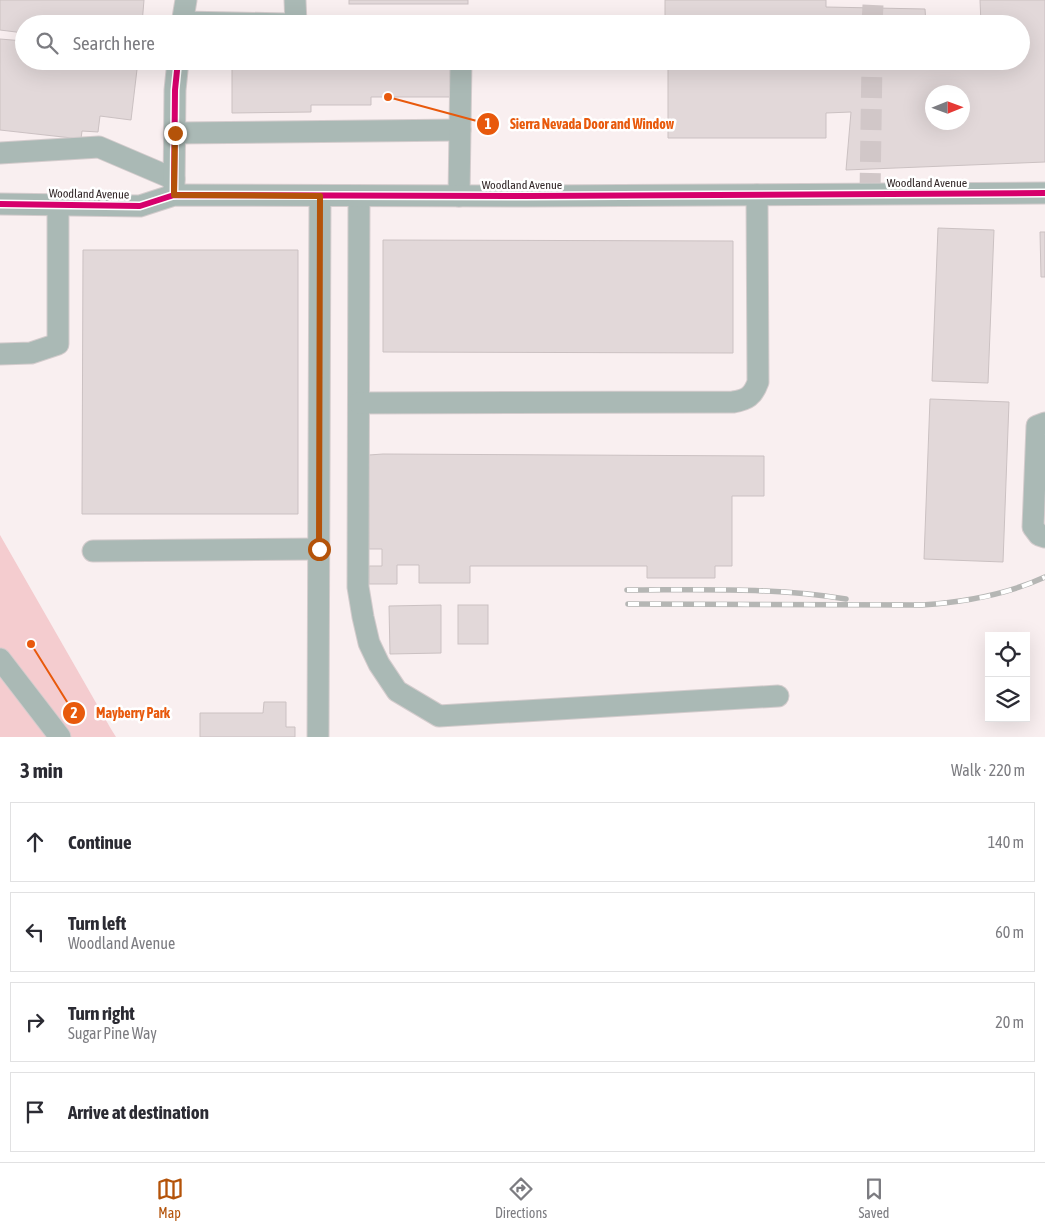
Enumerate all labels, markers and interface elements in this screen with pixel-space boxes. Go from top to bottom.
search box [15,15,1030,70]
icon: search [33,29,61,57]
text: Search here [73,32,155,54]
north arrow [925,85,970,130]
callout: Sierra Nevada Door and Window [475,109,684,138]
text: 1 [484,115,492,132]
text: Sierra Nevada Door and Window [510,116,675,132]
route end [164,122,187,145]
street label: Woodland Avenue [887,176,967,190]
street label: Woodland Avenue [482,178,562,192]
street label: Woodland Avenue [49,186,129,202]
route start [308,538,331,561]
map controls [985,632,1030,722]
button: locate [985,632,1030,677]
button: layers [985,677,1030,722]
callout: Mayberry Park [61,698,180,727]
text: 2 [70,704,78,721]
text: Mayberry Park [96,705,171,721]
text: 3 min [20,758,63,782]
text: Walk · 220 m [951,761,1025,779]
icon: ahead [21,828,49,856]
text: Continue [68,831,132,853]
text: 140 m [988,833,1024,851]
text: Turn left [68,912,126,934]
icon: left [21,918,49,946]
text: 60 m [995,923,1024,941]
text: Woodland Avenue [68,934,175,952]
text: Turn right [68,1002,135,1024]
icon: right [21,1008,49,1036]
text: 20 m [995,1013,1024,1031]
text: Sugar Pine Way [68,1024,157,1042]
icon: arrive [21,1098,49,1126]
text: Arrive at destination [68,1101,209,1123]
tab: Map [156,1175,184,1221]
tab: Directions [495,1175,547,1221]
tab: Saved [858,1175,889,1221]

